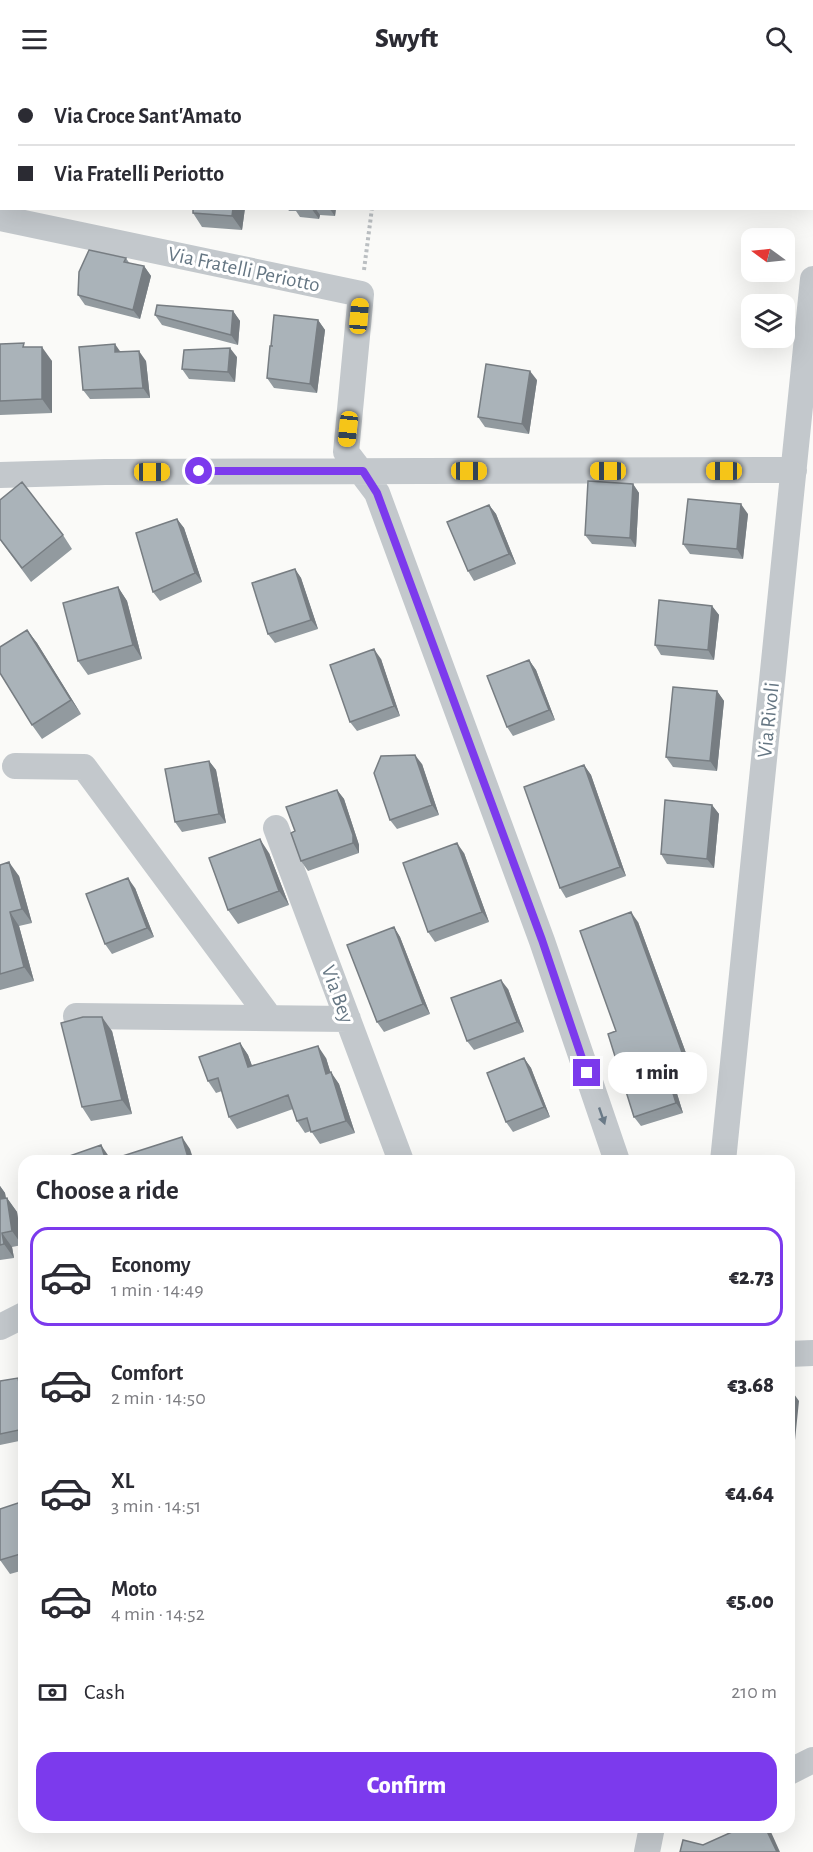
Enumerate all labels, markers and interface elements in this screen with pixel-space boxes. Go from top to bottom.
icon: menu [18,23,51,56]
icon: search [762,23,795,56]
text: Swyft [375,25,438,52]
text: Via Croce Sant'Amato [54,105,242,127]
text: Via Fratelli Periotto [54,163,224,185]
north arrow [741,228,795,282]
map controls [741,228,795,348]
street label: Via Fratelli Periotto [166,243,322,296]
button: layers [741,294,795,348]
car [348,297,370,335]
car [337,410,359,448]
route start [185,457,212,484]
car [451,462,487,480]
car [590,462,626,480]
car [706,462,742,480]
car [134,463,170,481]
street label: Via Rivoli [754,681,783,759]
street label: Via Bey [317,962,358,1026]
callout: 1 min [608,1052,707,1094]
route end [573,1059,600,1086]
text: 1 min [636,1063,679,1083]
one-way arrow [598,1107,607,1125]
text: Choose a ride [36,1177,179,1204]
icon: car [39,1250,93,1304]
text: Economy [111,1254,191,1276]
text: €2.73 [729,1266,774,1288]
text: 1 min · 14:49 [111,1280,204,1300]
icon: car [39,1358,93,1412]
text: Comfort [111,1362,183,1384]
text: €3.68 [727,1374,774,1396]
text: 2 min · 14:50 [111,1388,206,1408]
icon: car [39,1466,93,1520]
text: XL [111,1470,134,1492]
text: €4.64 [726,1482,774,1504]
text: 3 min · 14:51 [111,1496,201,1516]
icon: car [39,1574,93,1628]
text: Moto [111,1578,157,1600]
text: €5.00 [726,1590,774,1612]
text: 4 min · 14:52 [111,1604,205,1624]
icon: cash [36,1676,69,1709]
text: Cash [84,1681,125,1703]
text: 210 m [731,1682,777,1702]
button: Confirm [36,1752,777,1821]

